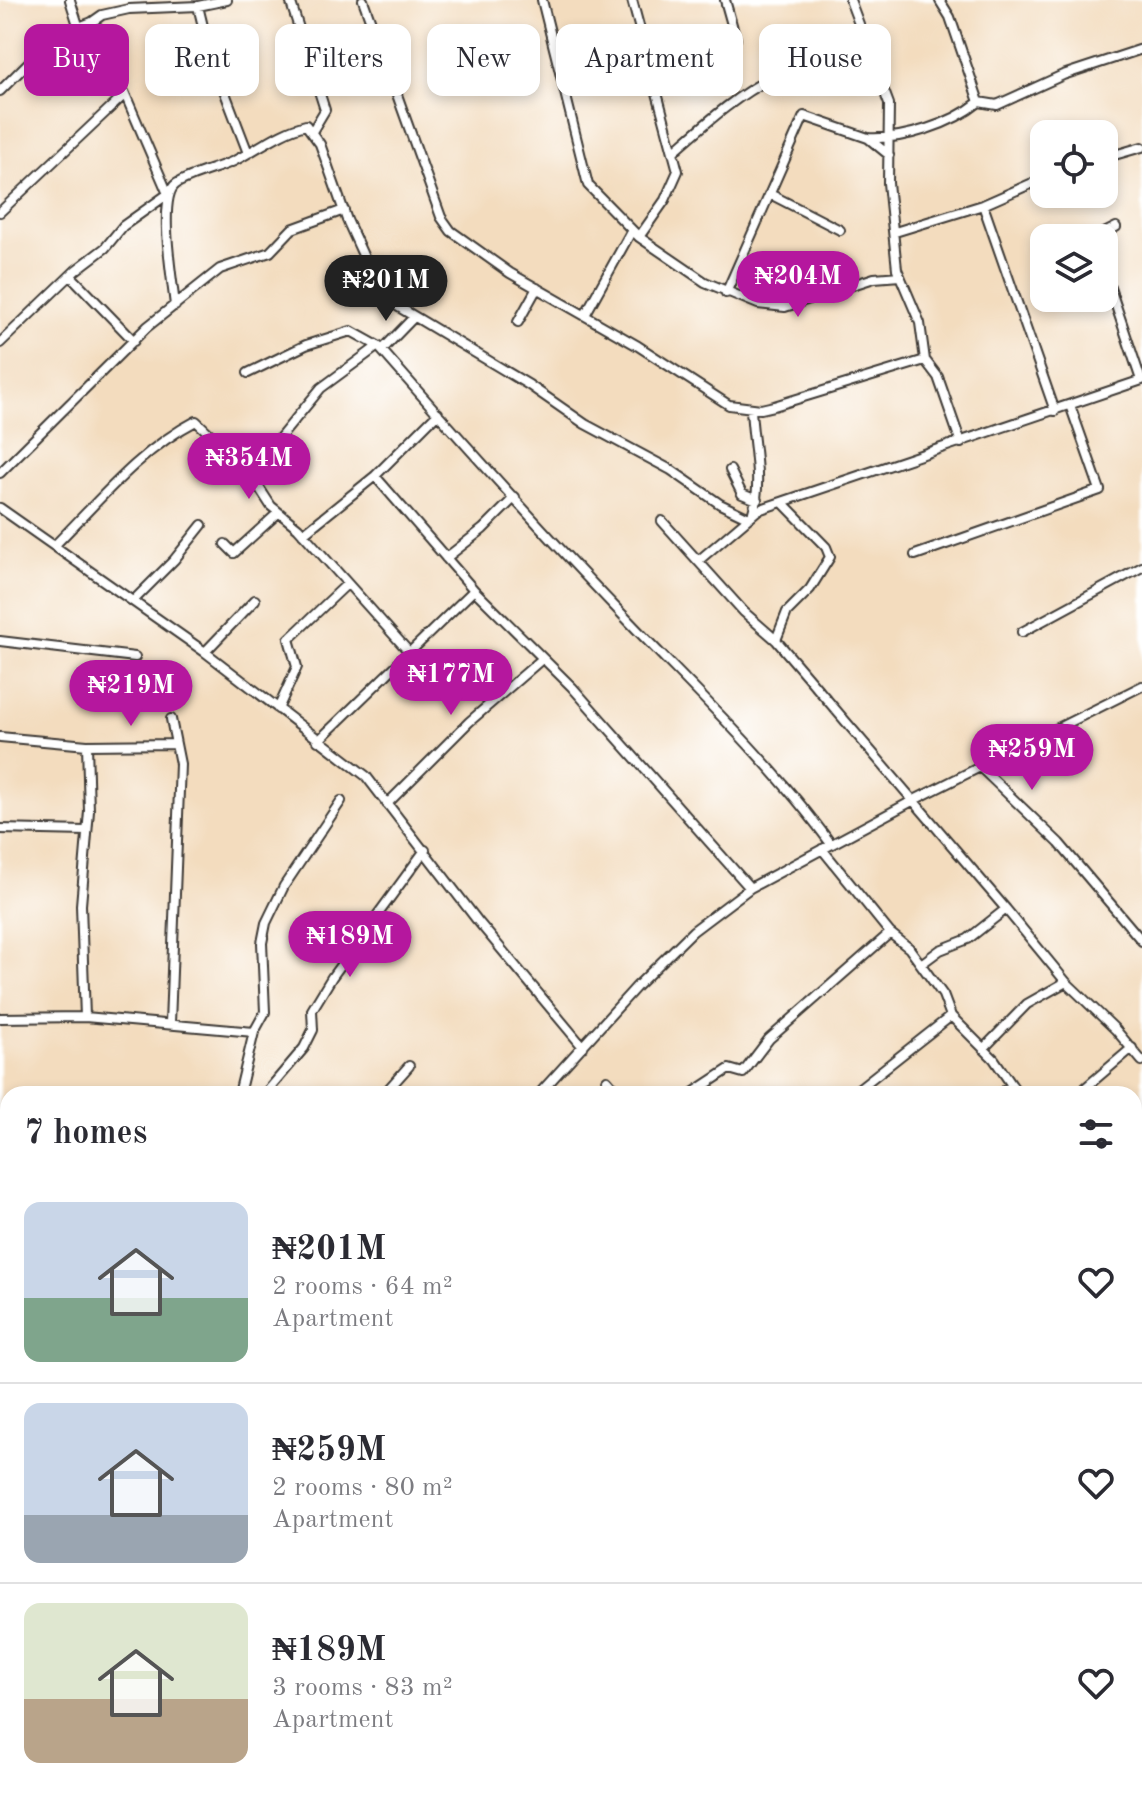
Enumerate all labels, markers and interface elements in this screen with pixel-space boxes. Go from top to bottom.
chip: Buy [24,24,129,96]
chip: Rent [145,24,259,96]
chip: Filters [275,24,411,96]
chip: New [427,24,540,96]
chip: Apartment [556,24,743,96]
chip: House [759,24,891,96]
map controls [1030,120,1118,312]
button: locate [1030,120,1118,208]
button: layers [1030,224,1118,312]
pin: ₦204M [742,251,854,319]
pin: ₦201M [330,255,442,323]
text: ₦204M [754,264,842,290]
text: ₦201M [342,268,430,294]
pin: ₦354M [193,433,305,501]
text: ₦354M [205,446,293,472]
pin: ₦177M [395,649,507,717]
pin: ₦219M [75,660,187,728]
text: ₦177M [407,662,495,688]
text: ₦219M [87,673,175,699]
pin: ₦259M [976,724,1088,792]
text: ₦259M [988,737,1076,763]
pin: ₦189M [294,911,406,979]
text: ₦189M [306,924,394,950]
icon: filters [1074,1112,1118,1156]
text: 7 homes [24,1117,147,1151]
text: ₦201M [272,1233,386,1267]
icon: home [88,1234,184,1330]
icon: heart [1074,1260,1118,1304]
text: 2 rooms · 64 m² [272,1274,453,1300]
text: Apartment [272,1306,394,1332]
text: ₦259M [272,1434,386,1468]
icon: home [88,1435,184,1531]
icon: heart [1074,1461,1118,1505]
text: 2 rooms · 80 m² [272,1475,453,1501]
text: Apartment [272,1507,394,1533]
text: ₦189M [272,1634,386,1668]
icon: home [88,1635,184,1731]
icon: heart [1074,1661,1118,1705]
text: 3 rooms · 83 m² [272,1675,453,1701]
text: Apartment [272,1707,394,1733]

